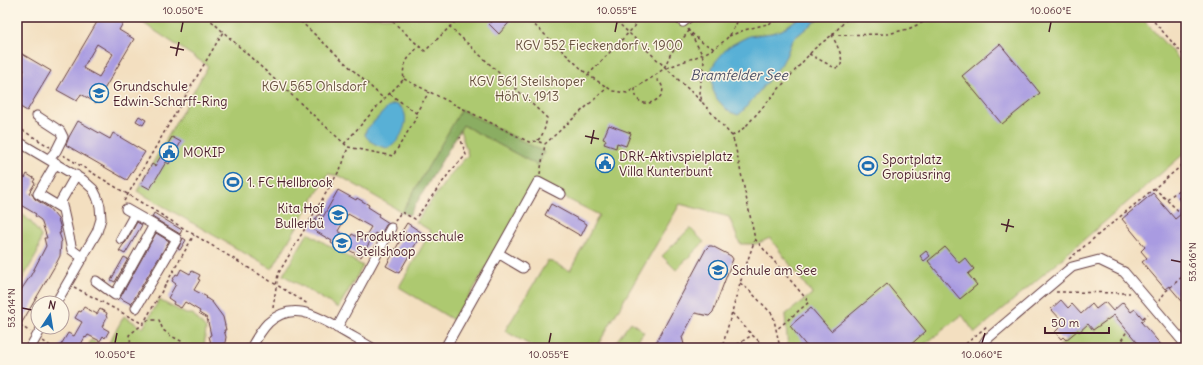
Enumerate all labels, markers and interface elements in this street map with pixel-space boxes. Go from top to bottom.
text: 10.050°E [163,4,203,17]
text: 10.055°E [597,4,637,17]
text: 10.060°E [1031,4,1071,17]
park label: KGV 552 Fieckendorf v. 1900 [515,37,683,54]
water label: Bramfelder See [690,66,789,84]
park label: KGV 561 Steilshoper Höh v. 1913 [469,73,586,105]
place label: Grundschule Edwin-Scharff-Ring [113,78,228,110]
park label: KGV 565 Ohlsdorf [262,78,367,95]
school or university icon: Grundschule Edwin-Scharff-Ring [88,82,110,104]
public building icon: MOKIP [158,141,180,163]
place label: MOKIP [183,144,225,161]
place label: DRK-Aktivspielplatz Villa Kunterbunt [619,148,733,180]
place label: Sportplatz Gropiusring [882,151,951,183]
public building icon: DRK-Aktivspielplatz Villa Kunterbunt [594,152,616,174]
sports icon: Sportplatz Gropiusring [857,155,879,177]
sports icon: 1. FC Hellbrook [222,171,244,193]
place label: 1. FC Hellbrook [247,174,333,191]
place label: Kita Hof Bullerbü [275,200,325,232]
school or university icon: Kita Hof Bullerbü [327,204,349,226]
place label: Produktionsschule Steilshoop [356,228,464,260]
school or university icon: Produktionsschule Steilshoop [331,232,353,254]
text: 53.616°N [1186,242,1199,282]
school or university icon: Schule am See [707,259,729,281]
place label: Schule am See [732,262,817,279]
text: 53.614°N [5,288,18,328]
north arrow [30,295,70,335]
text: N [47,298,57,313]
scale bar [1045,309,1109,335]
text: 50 m [1051,315,1080,330]
text: 10.050°E [95,348,135,361]
text: 10.055°E [529,348,569,361]
text: 10.060°E [962,348,1002,361]

